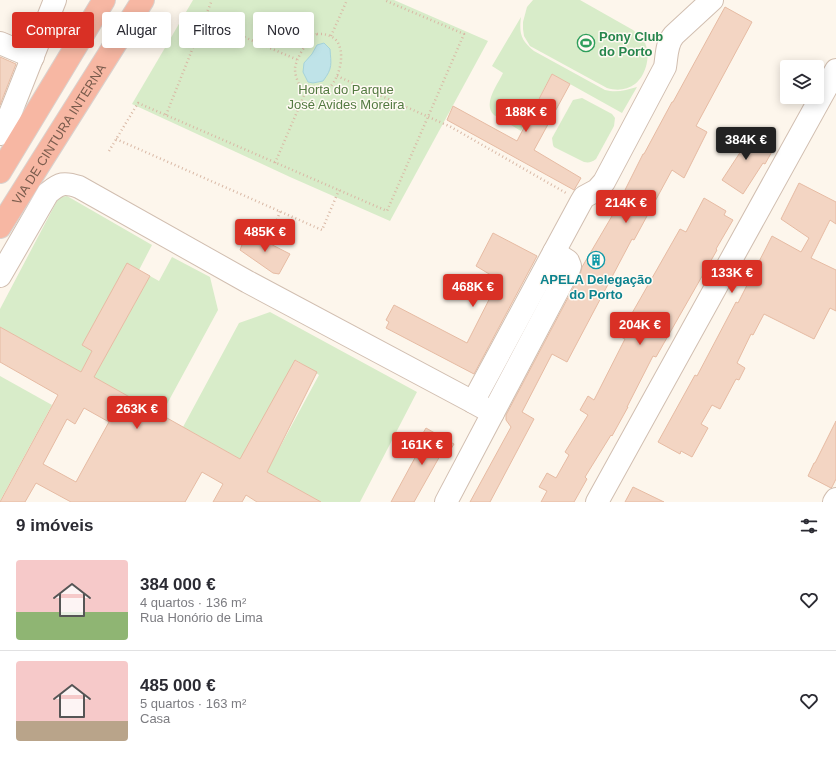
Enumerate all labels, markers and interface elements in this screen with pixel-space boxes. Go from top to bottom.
chip: Comprar [12,12,94,48]
chip: Alugar [102,12,171,48]
chip: Filtros [179,12,245,48]
chip: Novo [253,12,314,48]
place label: Pony Club do Porto [599,29,663,59]
sports icon: Pony Club do Porto [576,33,596,53]
map controls [780,60,824,104]
button: layers [780,60,824,104]
street label: VIA DE CINTURA INTERNA [9,61,109,207]
park label: Horta do Parque José Avides Moreira [288,82,405,112]
pin: 188K € [493,99,559,133]
text: 188K € [505,104,547,119]
pin: 384K € [713,127,779,161]
text: 384K € [725,132,767,147]
pin: 214K € [593,190,659,224]
text: 214K € [605,195,647,210]
pin: 485K € [232,219,298,253]
text: 485K € [244,224,286,239]
building icon: APELA Delegação do Porto [586,250,606,270]
pin: 133K € [699,260,765,294]
text: 133K € [711,265,753,280]
place label: APELA Delegação do Porto [540,272,652,302]
pin: 468K € [440,274,506,308]
text: 468K € [452,279,494,294]
pin: 204K € [607,312,673,346]
text: 204K € [619,317,661,332]
pin: 263K € [104,396,170,430]
text: 263K € [116,401,158,416]
pin: 161K € [389,432,455,466]
text: 161K € [401,437,443,452]
icon: filters [798,515,820,537]
text: 9 imóveis [16,516,94,535]
text: 384 000 € [140,575,216,594]
icon: home [48,576,96,624]
icon: heart [798,589,820,611]
text: 4 quartos · 136 m² [140,595,246,610]
text: Rua Honório de Lima [140,610,263,625]
text: 485 000 € [140,676,216,695]
icon: home [48,677,96,725]
icon: heart [798,690,820,712]
text: 5 quartos · 163 m² [140,696,246,711]
text: Casa [140,711,170,726]

